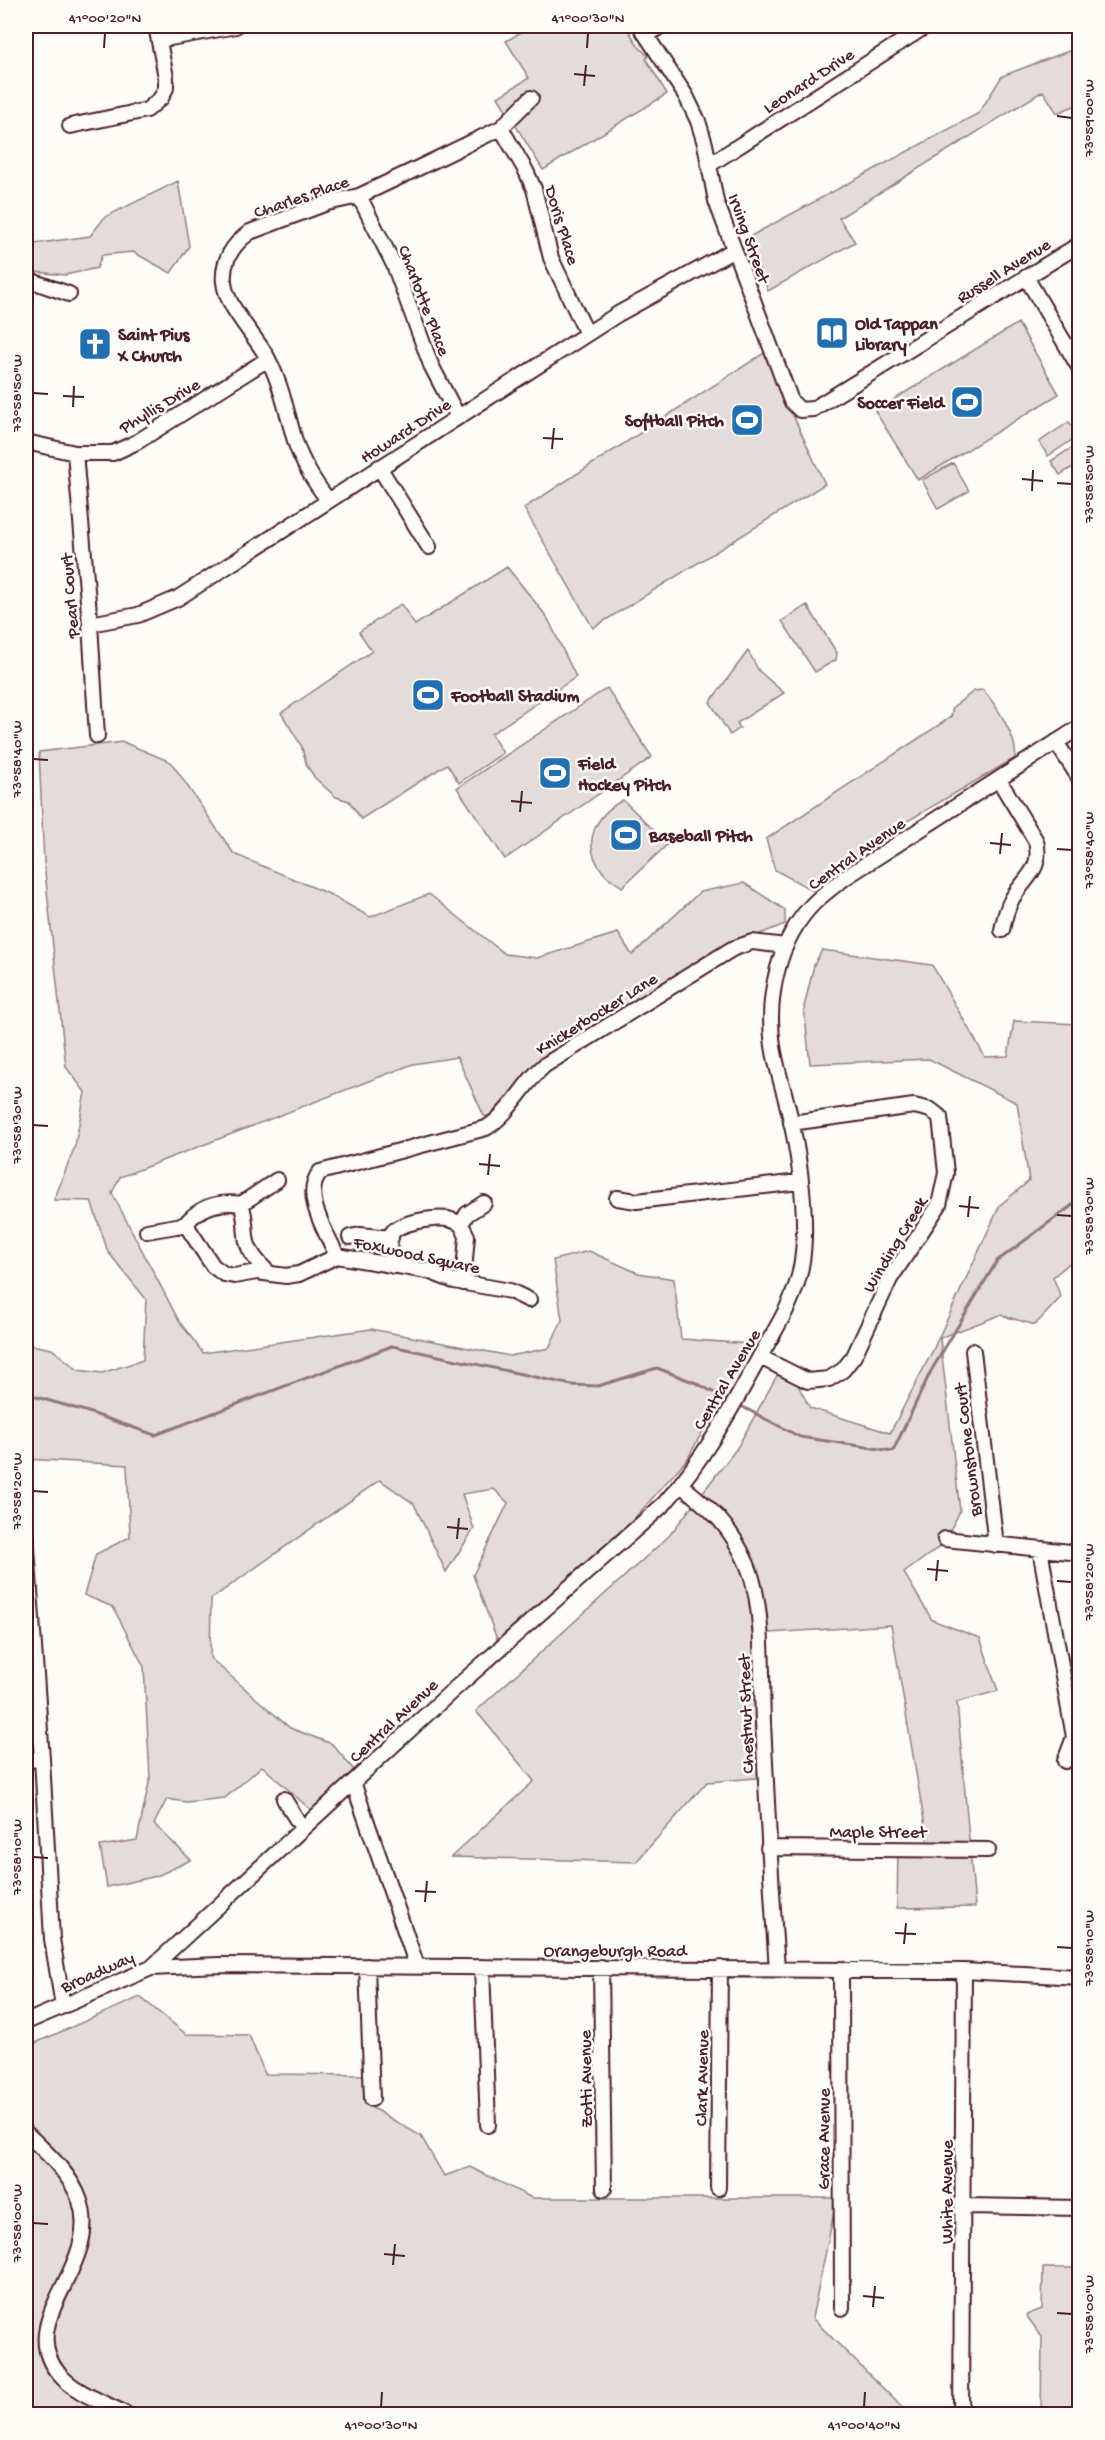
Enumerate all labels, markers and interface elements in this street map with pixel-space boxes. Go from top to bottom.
text: 41°00'20"N [69,10,142,28]
text: 41°00'30"N [551,10,625,28]
street label: Leonard Drive [760,45,859,119]
text: 73°59'00"W [1081,79,1099,158]
street label: Charles Place [251,172,353,224]
street label: Doris Place [538,183,583,268]
street label: Irving Street [722,191,774,288]
street label: Russell Avenue [953,235,1056,309]
street label: Charlotte Place [392,243,454,360]
library icon: Old Tappan Library [814,315,850,351]
place label: Old Tappan Library [855,315,938,357]
church icon: Saint Pius X Church [77,326,113,362]
place label: Saint Pius X Church [117,326,191,368]
text: 73°58'50"W [9,354,27,433]
street label: Phyllis Drive [115,374,205,440]
sports icon: Soccer Field [949,384,985,420]
place label: Soccer Field [857,394,946,415]
street label: Howard Drive [357,395,456,469]
sports icon: Softball Pitch [729,402,765,438]
place label: Softball Pitch [625,412,724,433]
text: 73°58'50"W [1081,445,1099,524]
street label: Pearl Court [57,551,86,640]
sports icon: Football Stadium [410,677,446,713]
place label: Football Stadium [450,687,580,708]
text: 73°58'40"W [9,720,27,798]
sports icon: Field Hockey Pitch [537,755,573,791]
place label: Field Hockey Pitch [577,755,671,797]
text: 73°58'40"W [1081,811,1099,889]
street label: Central Avenue [805,813,911,896]
sports icon: Baseball Pitch [608,817,644,853]
place label: Baseball Pitch [648,827,753,848]
street label: Knickerbocker Lane [533,969,663,1061]
text: 73°58'30"W [9,1086,27,1165]
text: 73°58'30"W [1081,1177,1099,1256]
street label: Winding Creek [859,1192,934,1297]
street label: Foxwood Square [350,1233,482,1280]
street label: Central Avenue [690,1326,767,1434]
street label: Brownstone Court [951,1380,988,1519]
text: 73°58'20"W [9,1452,27,1531]
text: 73°58'20"W [1081,1543,1099,1622]
street label: Chestnut Street [735,1652,760,1774]
street label: Central Avenue [346,1675,444,1768]
text: 73°58'10"W [9,1819,27,1896]
street label: Maple Street [830,1823,928,1844]
text: 73°58'10"W [1081,1910,1099,1987]
street label: Orangeburgh Road [543,1942,688,1963]
street label: Broadway [57,1948,138,1999]
street label: Zotti Avenue [576,2029,599,2128]
street label: Clark Avenue [692,2029,715,2126]
street label: Grace Avenue [815,2088,836,2190]
street label: White Avenue [938,2139,959,2244]
text: 73°58'00"W [9,2184,27,2263]
text: 73°58'00"W [1081,2275,1099,2354]
text: 41°00'30"N [344,2417,418,2435]
text: 41°00'40"N [828,2417,900,2435]

